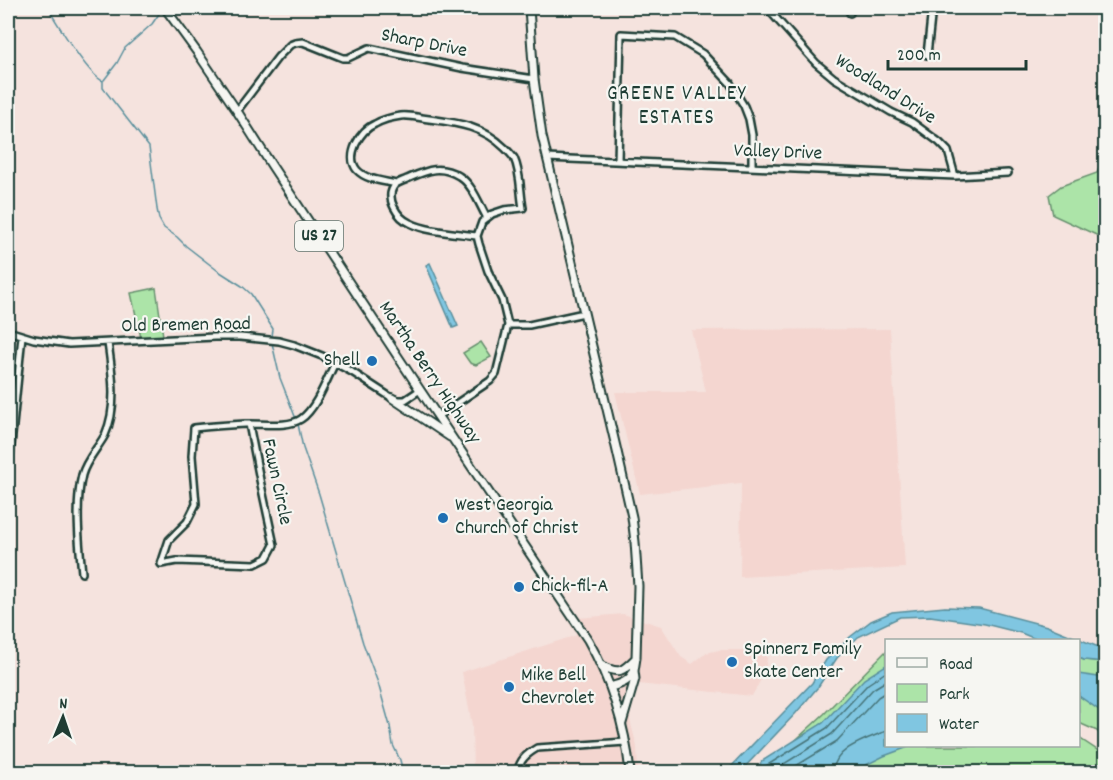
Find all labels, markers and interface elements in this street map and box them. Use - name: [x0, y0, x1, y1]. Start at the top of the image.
- street label: Sharp Drive: [379, 22, 470, 66]
- scale bar: [888, 33, 1026, 71]
- text: 200 m: [897, 44, 941, 69]
- street label: Woodland Drive: [829, 48, 941, 132]
- district label: GREENE VALLEY ESTATES: [607, 80, 747, 134]
- street label: Valley Drive: [733, 137, 823, 169]
- road number: US 27: [295, 221, 343, 251]
- street label: Martha Berry Highway: [371, 296, 488, 451]
- street label: Old Bremen Road: [121, 311, 251, 341]
- place label: Shell: [324, 347, 360, 375]
- marker: Shell: [365, 354, 379, 368]
- street label: Fawn Circle: [253, 436, 299, 528]
- place label: West Georgia Church of Christ: [455, 492, 578, 543]
- marker: West Georgia Church of Christ: [436, 511, 450, 525]
- place label: Chick-fil-A: [531, 573, 609, 601]
- marker: Chick-fil-A: [512, 580, 526, 594]
- place label: Spinnerz Family Skate Center: [744, 636, 862, 687]
- legend: [885, 639, 1080, 747]
- text: Road: [939, 653, 973, 678]
- marker: Spinnerz Family Skate Center: [725, 655, 739, 669]
- place label: Mike Bell Chevrolet: [521, 662, 594, 713]
- marker: Mike Bell Chevrolet: [502, 680, 516, 694]
- text: Park: [939, 683, 970, 708]
- north arrow: [33, 687, 93, 747]
- text: N: [59, 693, 68, 716]
- text: Water: [939, 713, 979, 738]

